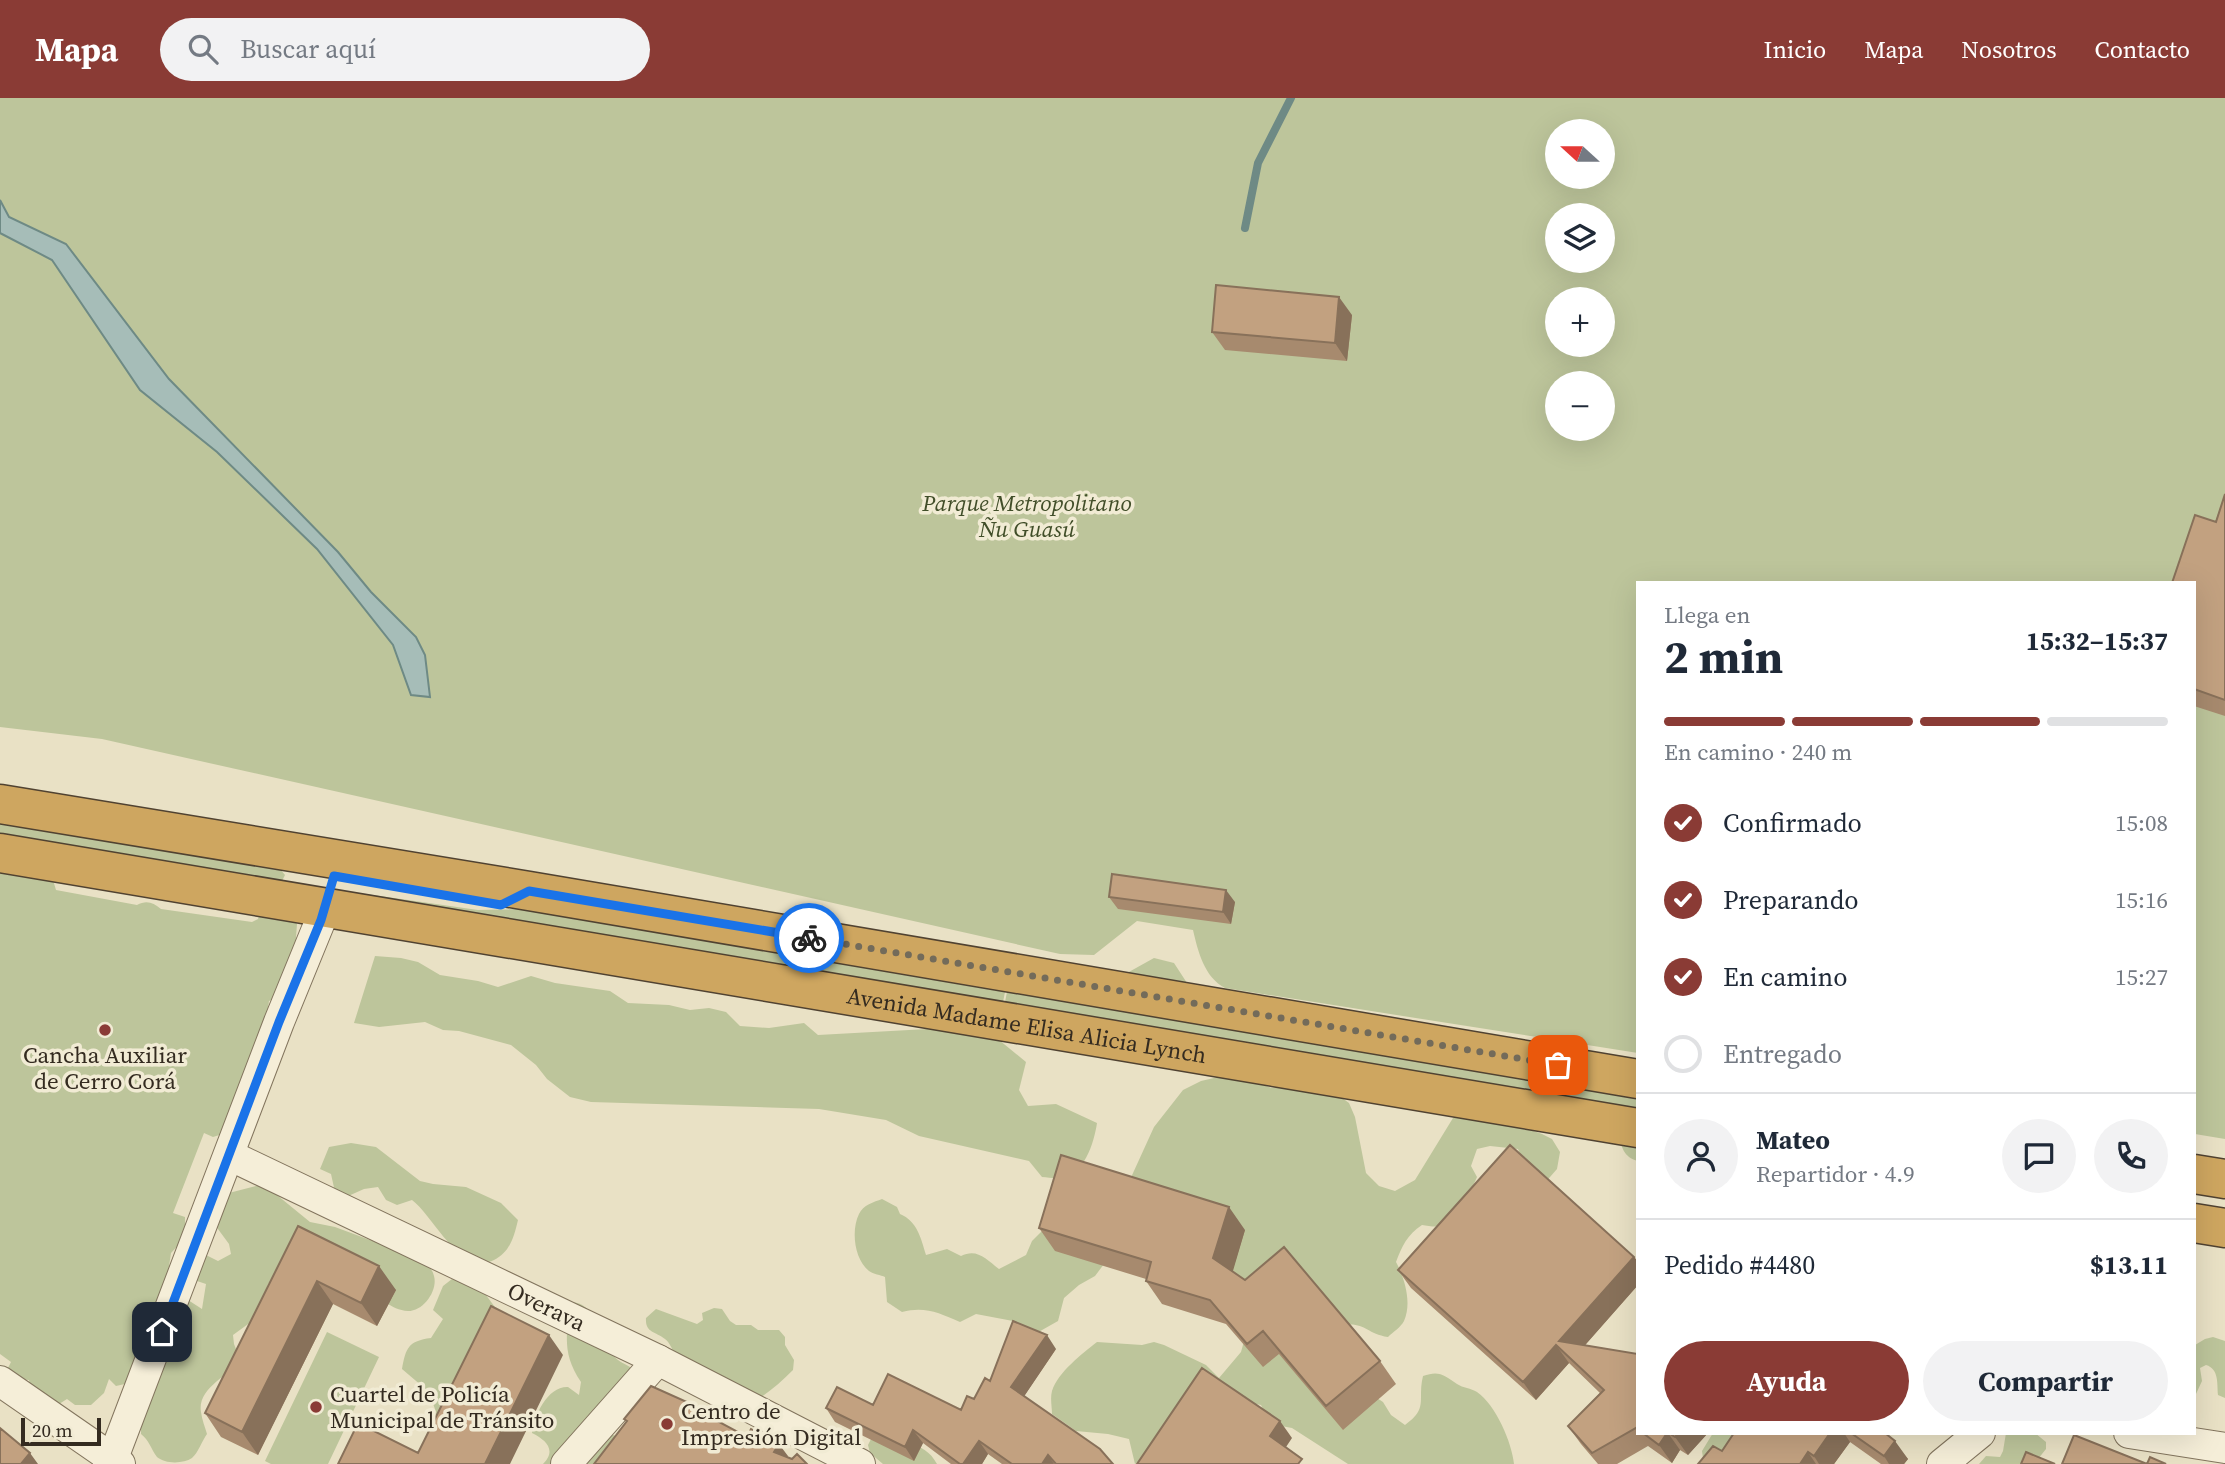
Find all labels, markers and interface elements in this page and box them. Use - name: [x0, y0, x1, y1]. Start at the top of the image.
- search box: [160, 18, 650, 81]
- text: Mapa: [35, 27, 118, 72]
- icon: search: [184, 30, 222, 68]
- text: Buscar aquí: [240, 31, 376, 67]
- text: Inicio: [1764, 33, 1826, 66]
- text: Mapa: [1864, 33, 1923, 66]
- text: Nosotros: [1961, 33, 2057, 66]
- text: Contacto: [2095, 33, 2190, 66]
- north arrow: [1545, 119, 1615, 189]
- map controls: [1545, 119, 1615, 441]
- button: layers: [1545, 203, 1615, 273]
- button: +: [1545, 287, 1615, 357]
- button: −: [1545, 371, 1615, 441]
- park label: Parque Metropolitano Ñu Guasú: [921, 487, 1132, 545]
- text: Llega en: [1664, 599, 1750, 631]
- text: 15:32–15:37: [2026, 623, 2168, 659]
- text: 2 min: [1664, 625, 1783, 688]
- text: En camino · 240 m: [1664, 736, 1852, 768]
- icon: check: [1664, 804, 1702, 842]
- text: Confirmado: [1723, 805, 1862, 841]
- text: 15:08: [2115, 807, 2168, 839]
- icon: check: [1664, 881, 1702, 919]
- text: Preparando: [1723, 882, 1859, 918]
- text: 15:16: [2115, 884, 2168, 916]
- courier: [774, 903, 844, 973]
- icon: bike: [790, 919, 828, 957]
- icon: check: [1664, 958, 1702, 996]
- text: En camino: [1723, 959, 1848, 995]
- text: 15:27: [2115, 961, 2168, 993]
- street label: Avenida Madame Elisa Alicia Lynch: [844, 979, 1209, 1071]
- marker: Cancha Auxiliar de Cerro Corá: [97, 1022, 113, 1038]
- pin: [1528, 1035, 1588, 1095]
- text: Entregado: [1723, 1036, 1842, 1072]
- place label: Cancha Auxiliar de Cerro Corá: [23, 1039, 187, 1097]
- icon: bag: [1539, 1046, 1577, 1084]
- button: person: [1664, 1119, 1738, 1193]
- button: chat: [2002, 1119, 2076, 1193]
- button: phone: [2094, 1119, 2168, 1193]
- text: Mateo: [1756, 1122, 1830, 1158]
- text: Repartidor · 4.9: [1756, 1158, 1915, 1190]
- text: Pedido #4480: [1664, 1247, 1815, 1283]
- text: $13.11: [2090, 1247, 2168, 1283]
- street label: Overava: [502, 1274, 591, 1339]
- pin: [132, 1302, 192, 1362]
- icon: home: [143, 1313, 181, 1351]
- button: Ayuda: [1664, 1341, 1909, 1421]
- button: Compartir: [1923, 1341, 2168, 1421]
- place label: Cuartel de Policía Municipal de Tránsito: [330, 1378, 554, 1436]
- place label: Centro de Impresión Digital: [681, 1395, 861, 1453]
- marker: Cuartel de Policía Municipal de Tránsito: [308, 1399, 324, 1415]
- scale bar: [21, 1415, 102, 1447]
- marker: Centro de Impresión Digital: [659, 1416, 675, 1432]
- text: 20 m: [32, 1417, 73, 1443]

